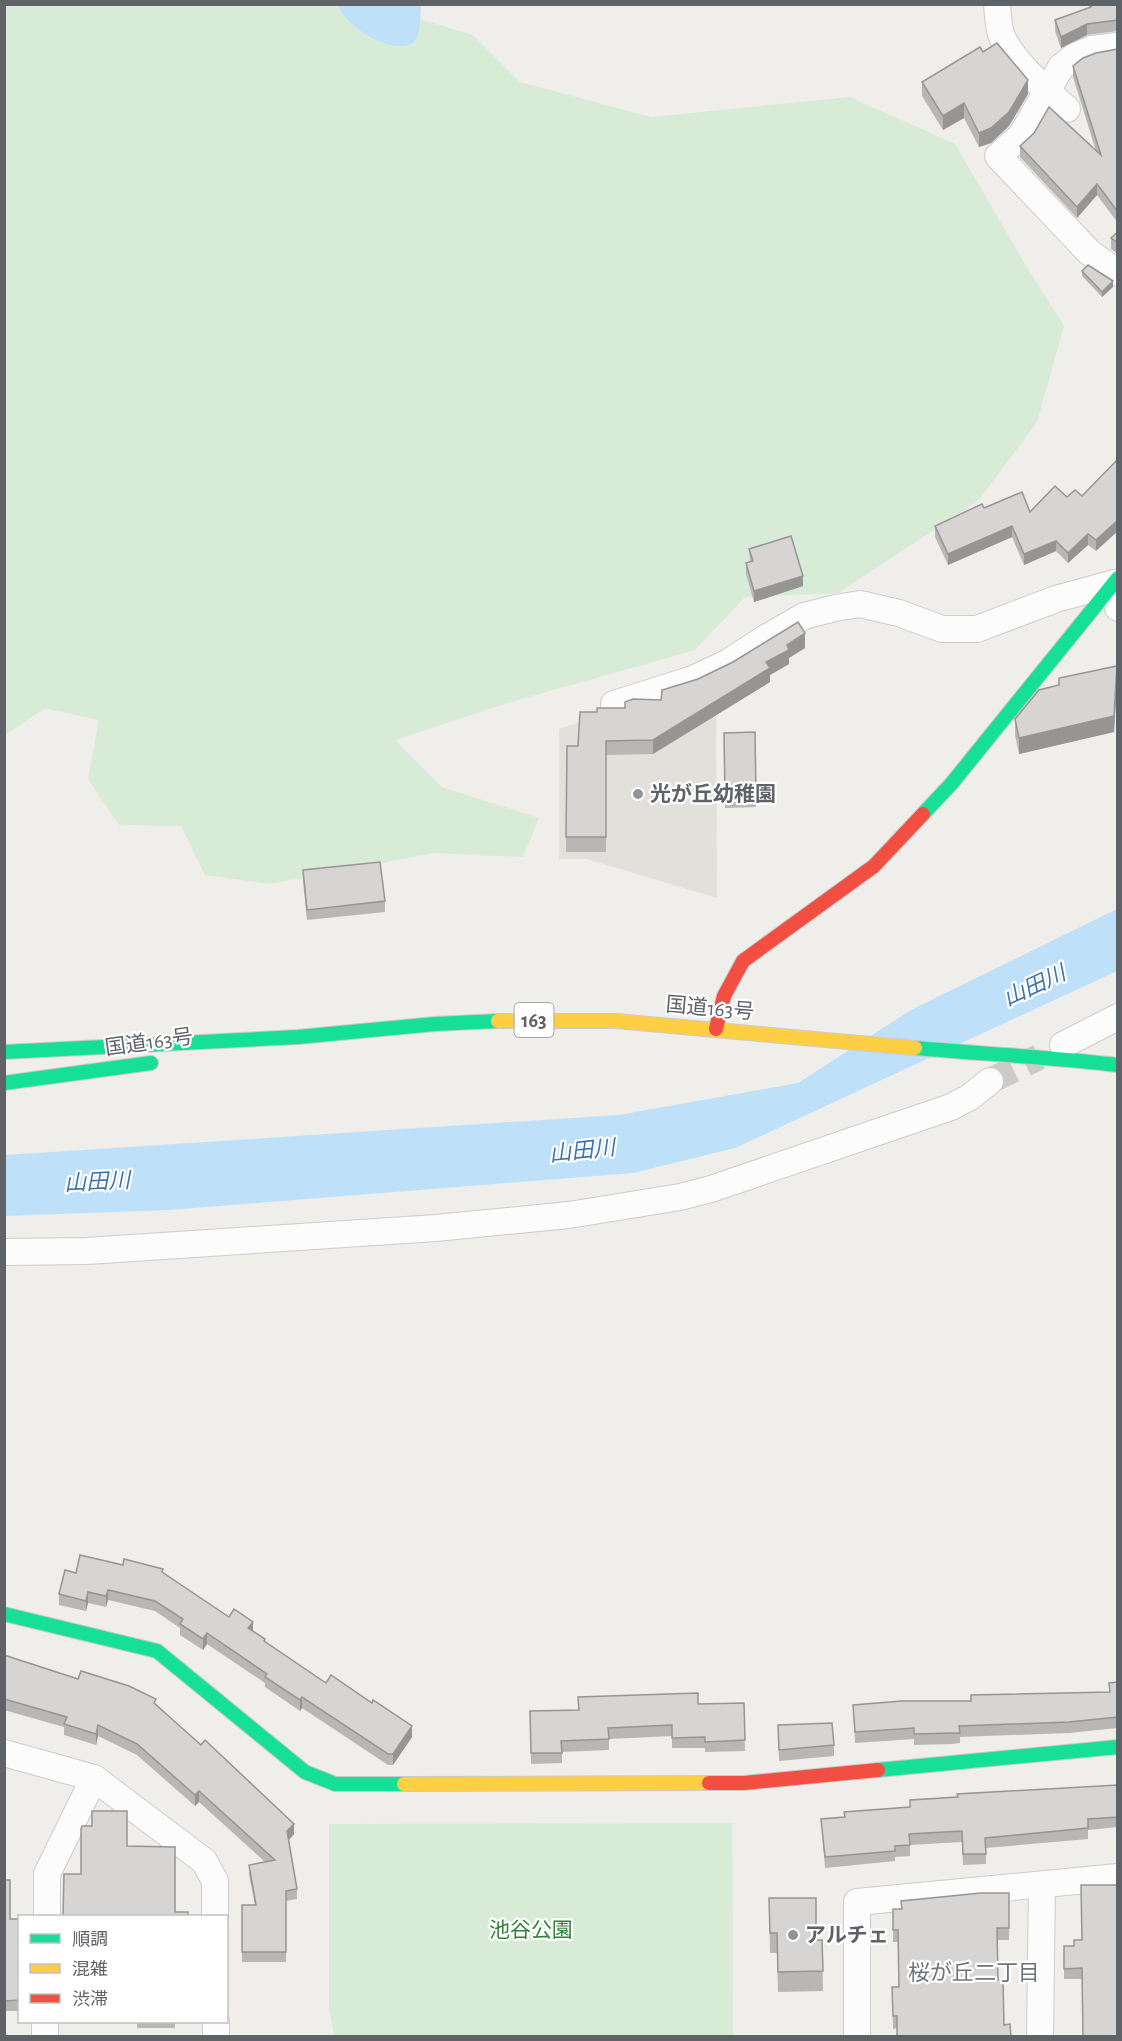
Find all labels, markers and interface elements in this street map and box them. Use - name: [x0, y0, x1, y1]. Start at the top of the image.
- place label: 光が丘幼稚園: [650, 782, 776, 805]
- marker: 光が丘幼稚園: [631, 787, 645, 801]
- water label: 山田川: [999, 960, 1071, 1010]
- street label: 国道163号: [665, 993, 755, 1023]
- road number: 163: [514, 1003, 554, 1037]
- street label: 国道163号: [104, 1025, 194, 1059]
- water label: 山田川: [548, 1135, 618, 1165]
- water label: 山田川: [63, 1168, 133, 1195]
- legend: [18, 1915, 228, 2023]
- park label: 池谷公園: [489, 1919, 573, 1941]
- place label: アルチェ: [805, 1925, 889, 1946]
- marker: アルチェ: [786, 1928, 800, 1942]
- text: 順調: [72, 1931, 108, 1949]
- text: 混雑: [72, 1959, 108, 1979]
- district label: 桜が丘二丁目: [908, 1961, 1040, 1984]
- text: 渋滞: [72, 1990, 108, 2009]

